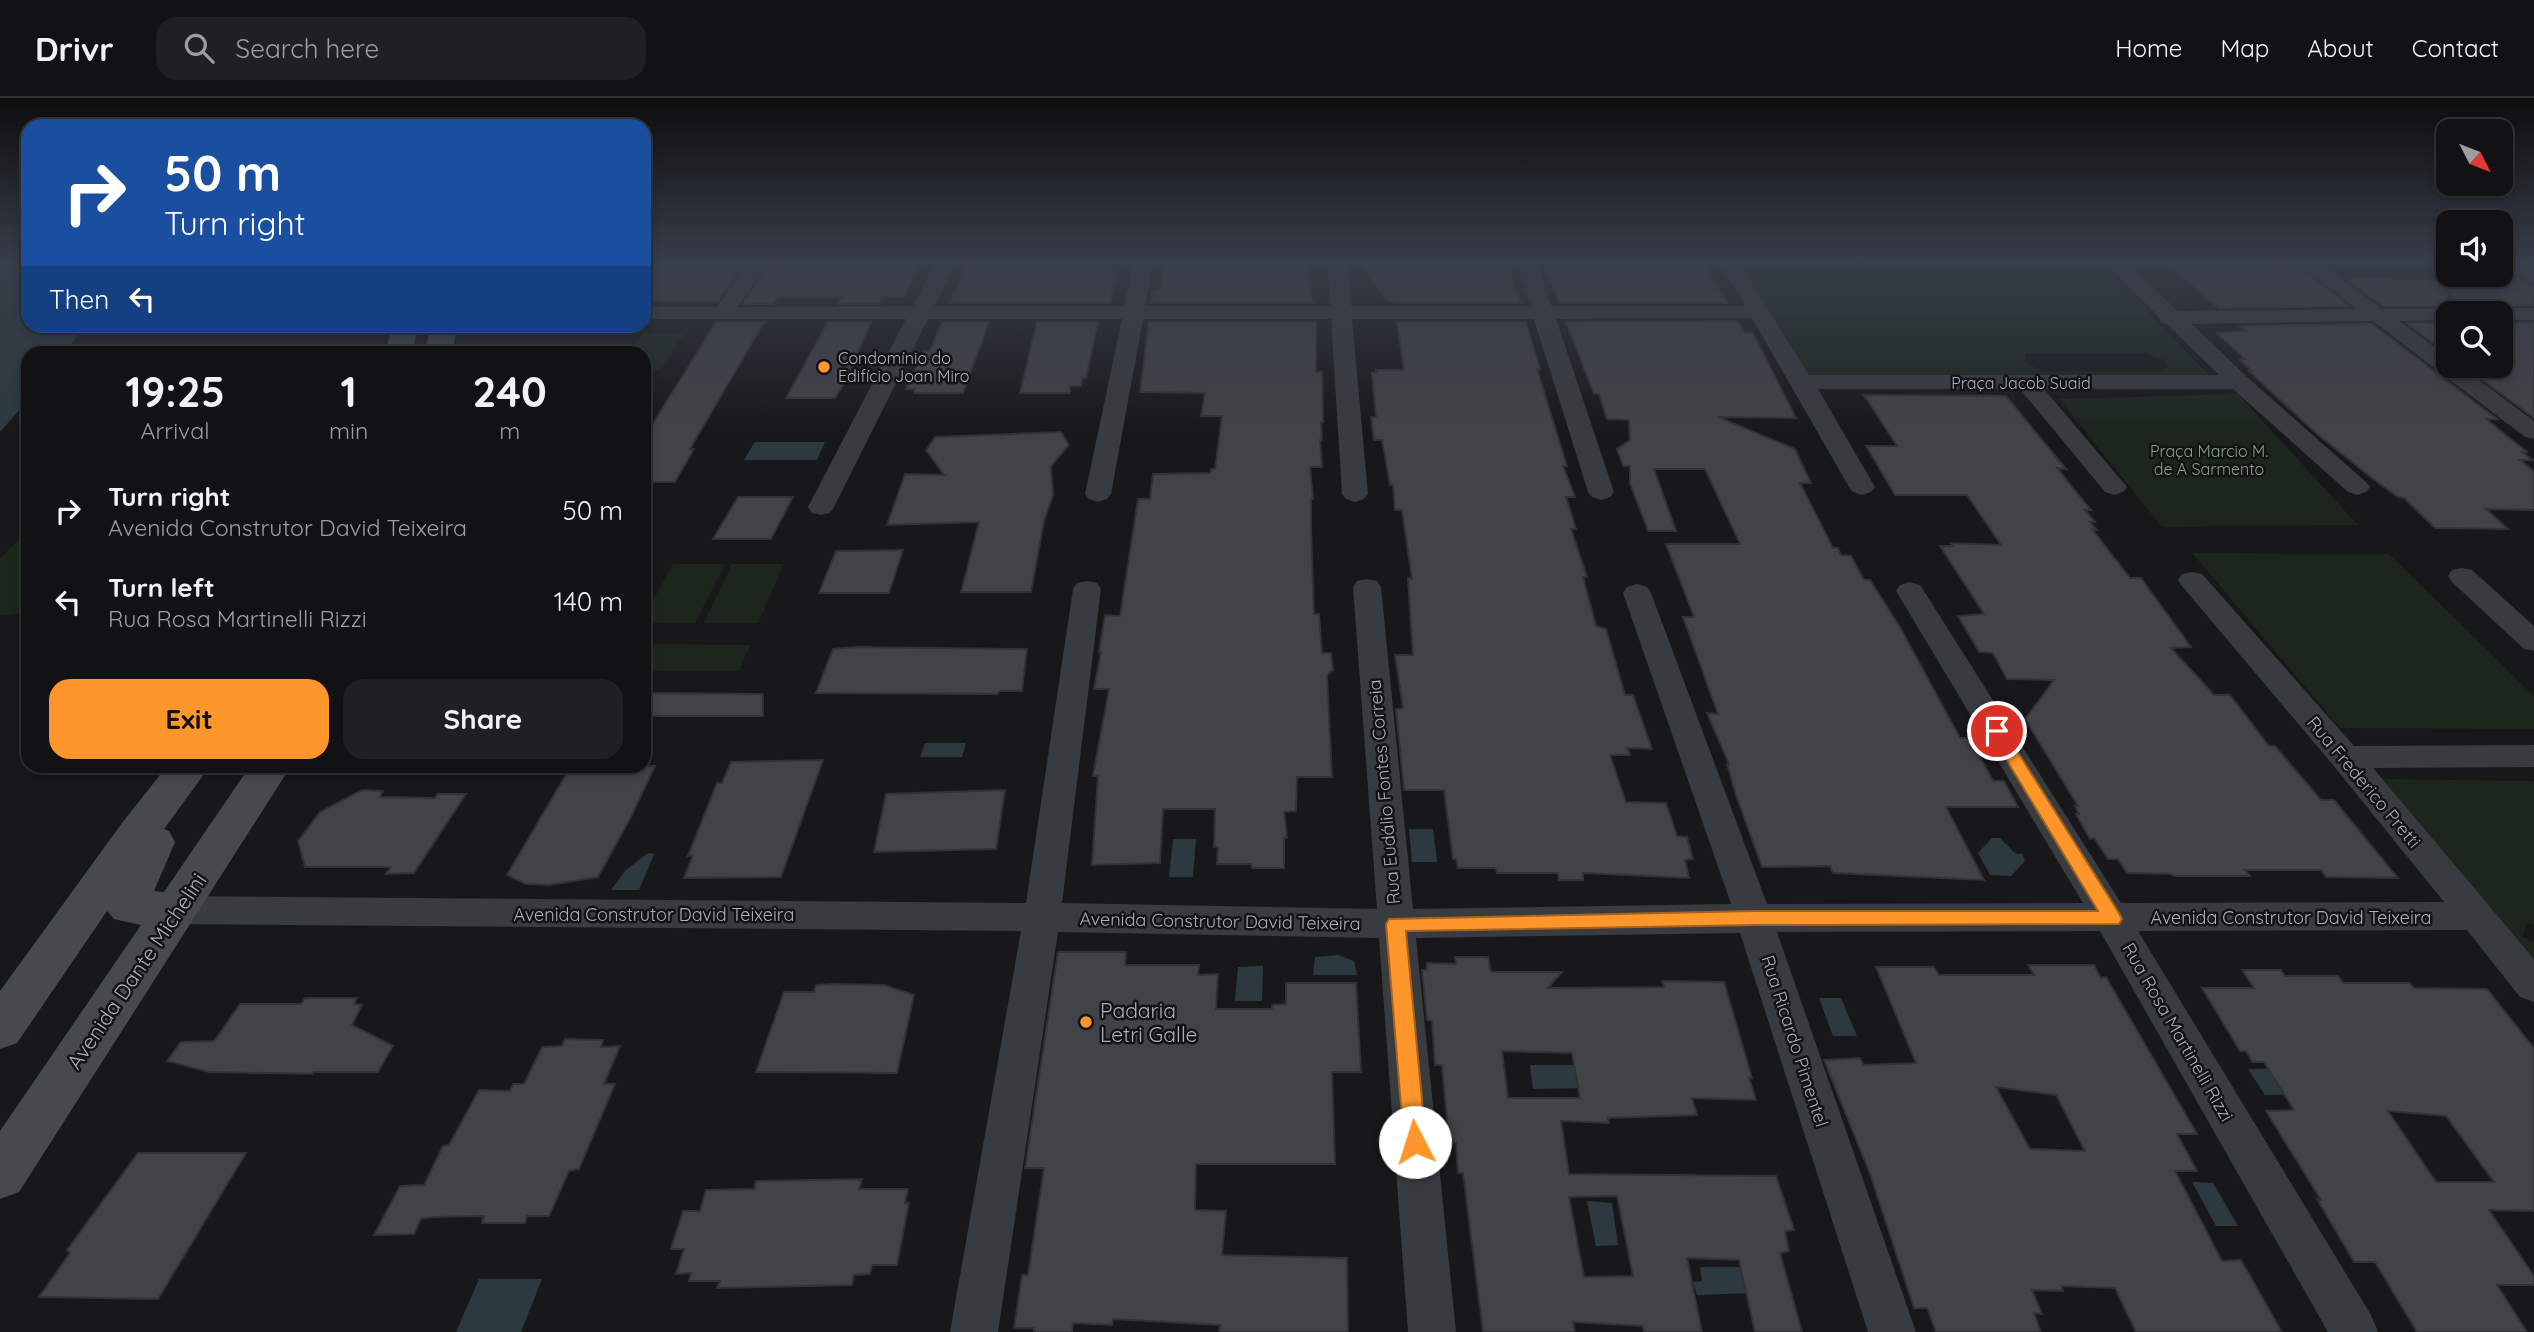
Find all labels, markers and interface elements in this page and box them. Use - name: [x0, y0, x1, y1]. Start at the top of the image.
- search box: [156, 17, 646, 80]
- text: Drivr: [35, 28, 114, 69]
- icon: search: [180, 29, 218, 67]
- text: Search here: [236, 32, 379, 65]
- text: Home: [2115, 33, 2182, 63]
- text: Map: [2220, 33, 2269, 63]
- text: About: [2307, 33, 2374, 63]
- text: Contact: [2412, 33, 2499, 63]
- north arrow: [2436, 119, 2513, 196]
- map controls: [2436, 119, 2513, 378]
- text: 50 m: [164, 142, 281, 203]
- icon: right: [49, 147, 140, 238]
- text: Turn right: [164, 203, 305, 243]
- button: sound: [2436, 210, 2513, 287]
- icon: left: [123, 280, 161, 318]
- text: Then: [49, 283, 109, 316]
- button: search: [2436, 301, 2513, 378]
- place label: Condomínio do Edifício Joan Miro: [838, 348, 969, 386]
- marker: Condomínio do Edifício Joan Miro: [816, 359, 832, 375]
- text: 19:25: [125, 365, 225, 418]
- text: 1: [341, 365, 357, 418]
- text: 240: [472, 365, 547, 418]
- street label: Praça Jacob Suaid: [1951, 373, 2091, 393]
- text: Arrival: [141, 416, 209, 445]
- text: min: [329, 416, 368, 445]
- text: m: [499, 416, 520, 445]
- park label: Praça Marcio M. de A Sarmento: [2150, 441, 2268, 479]
- text: Turn right: [108, 480, 230, 513]
- icon: right: [49, 492, 87, 530]
- text: 50 m: [563, 494, 623, 527]
- text: Avenida Construtor David Teixeira: [108, 513, 467, 542]
- text: Turn left: [108, 571, 215, 604]
- icon: left: [49, 583, 87, 621]
- text: 140 m: [554, 585, 623, 618]
- text: Rua Rosa Martinelli Rizzi: [108, 604, 367, 633]
- button: Exit: [49, 679, 329, 759]
- button: Share: [343, 679, 623, 759]
- street label: Rua Eudálio Fontes Correia: [1363, 679, 1405, 905]
- pin: [1967, 701, 2027, 761]
- street label: Rua Frederico Pretti: [2302, 711, 2426, 853]
- icon: arrive: [1978, 712, 2016, 750]
- street label: Avenida Dante Michelini: [61, 868, 211, 1074]
- street label: Avenida Construtor David Teixeira: [514, 903, 794, 926]
- street label: Avenida Construtor David Teixeira: [2151, 906, 2431, 929]
- street label: Avenida Construtor David Teixeira: [1079, 907, 1361, 935]
- street label: Rua Rosa Martinelli Rizzi: [2117, 939, 2239, 1125]
- street label: Rua Ricardo Pimentel: [1756, 952, 1834, 1130]
- place label: Padaria Letri Galle: [1100, 997, 1197, 1047]
- marker: Padaria Letri Galle: [1078, 1014, 1094, 1030]
- position arrow: [1378, 1105, 1452, 1179]

